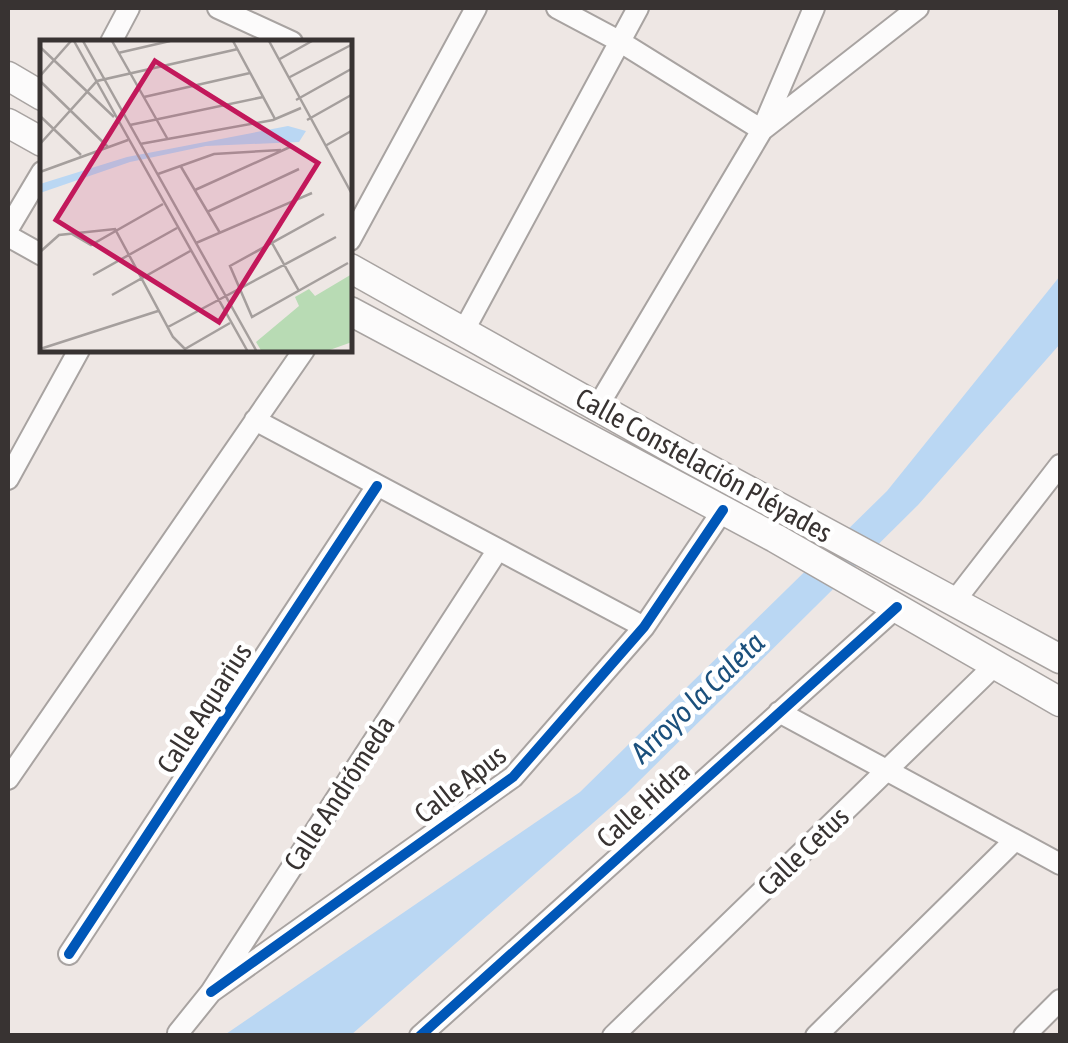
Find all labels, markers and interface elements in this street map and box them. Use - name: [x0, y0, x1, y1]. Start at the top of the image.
- inset map: [40, 40, 352, 352]
- street label: Calle Constelación Pléyades: [570, 381, 838, 549]
- water label: Arroyo la Caleta: [623, 625, 771, 770]
- street label: Calle Aquarius: [150, 637, 258, 779]
- street label: Calle Andrómeda: [277, 710, 401, 876]
- street label: Calle Apus: [408, 738, 512, 830]
- street label: Calle Hidra: [590, 754, 696, 854]
- street label: Calle Cetus: [751, 800, 855, 902]

